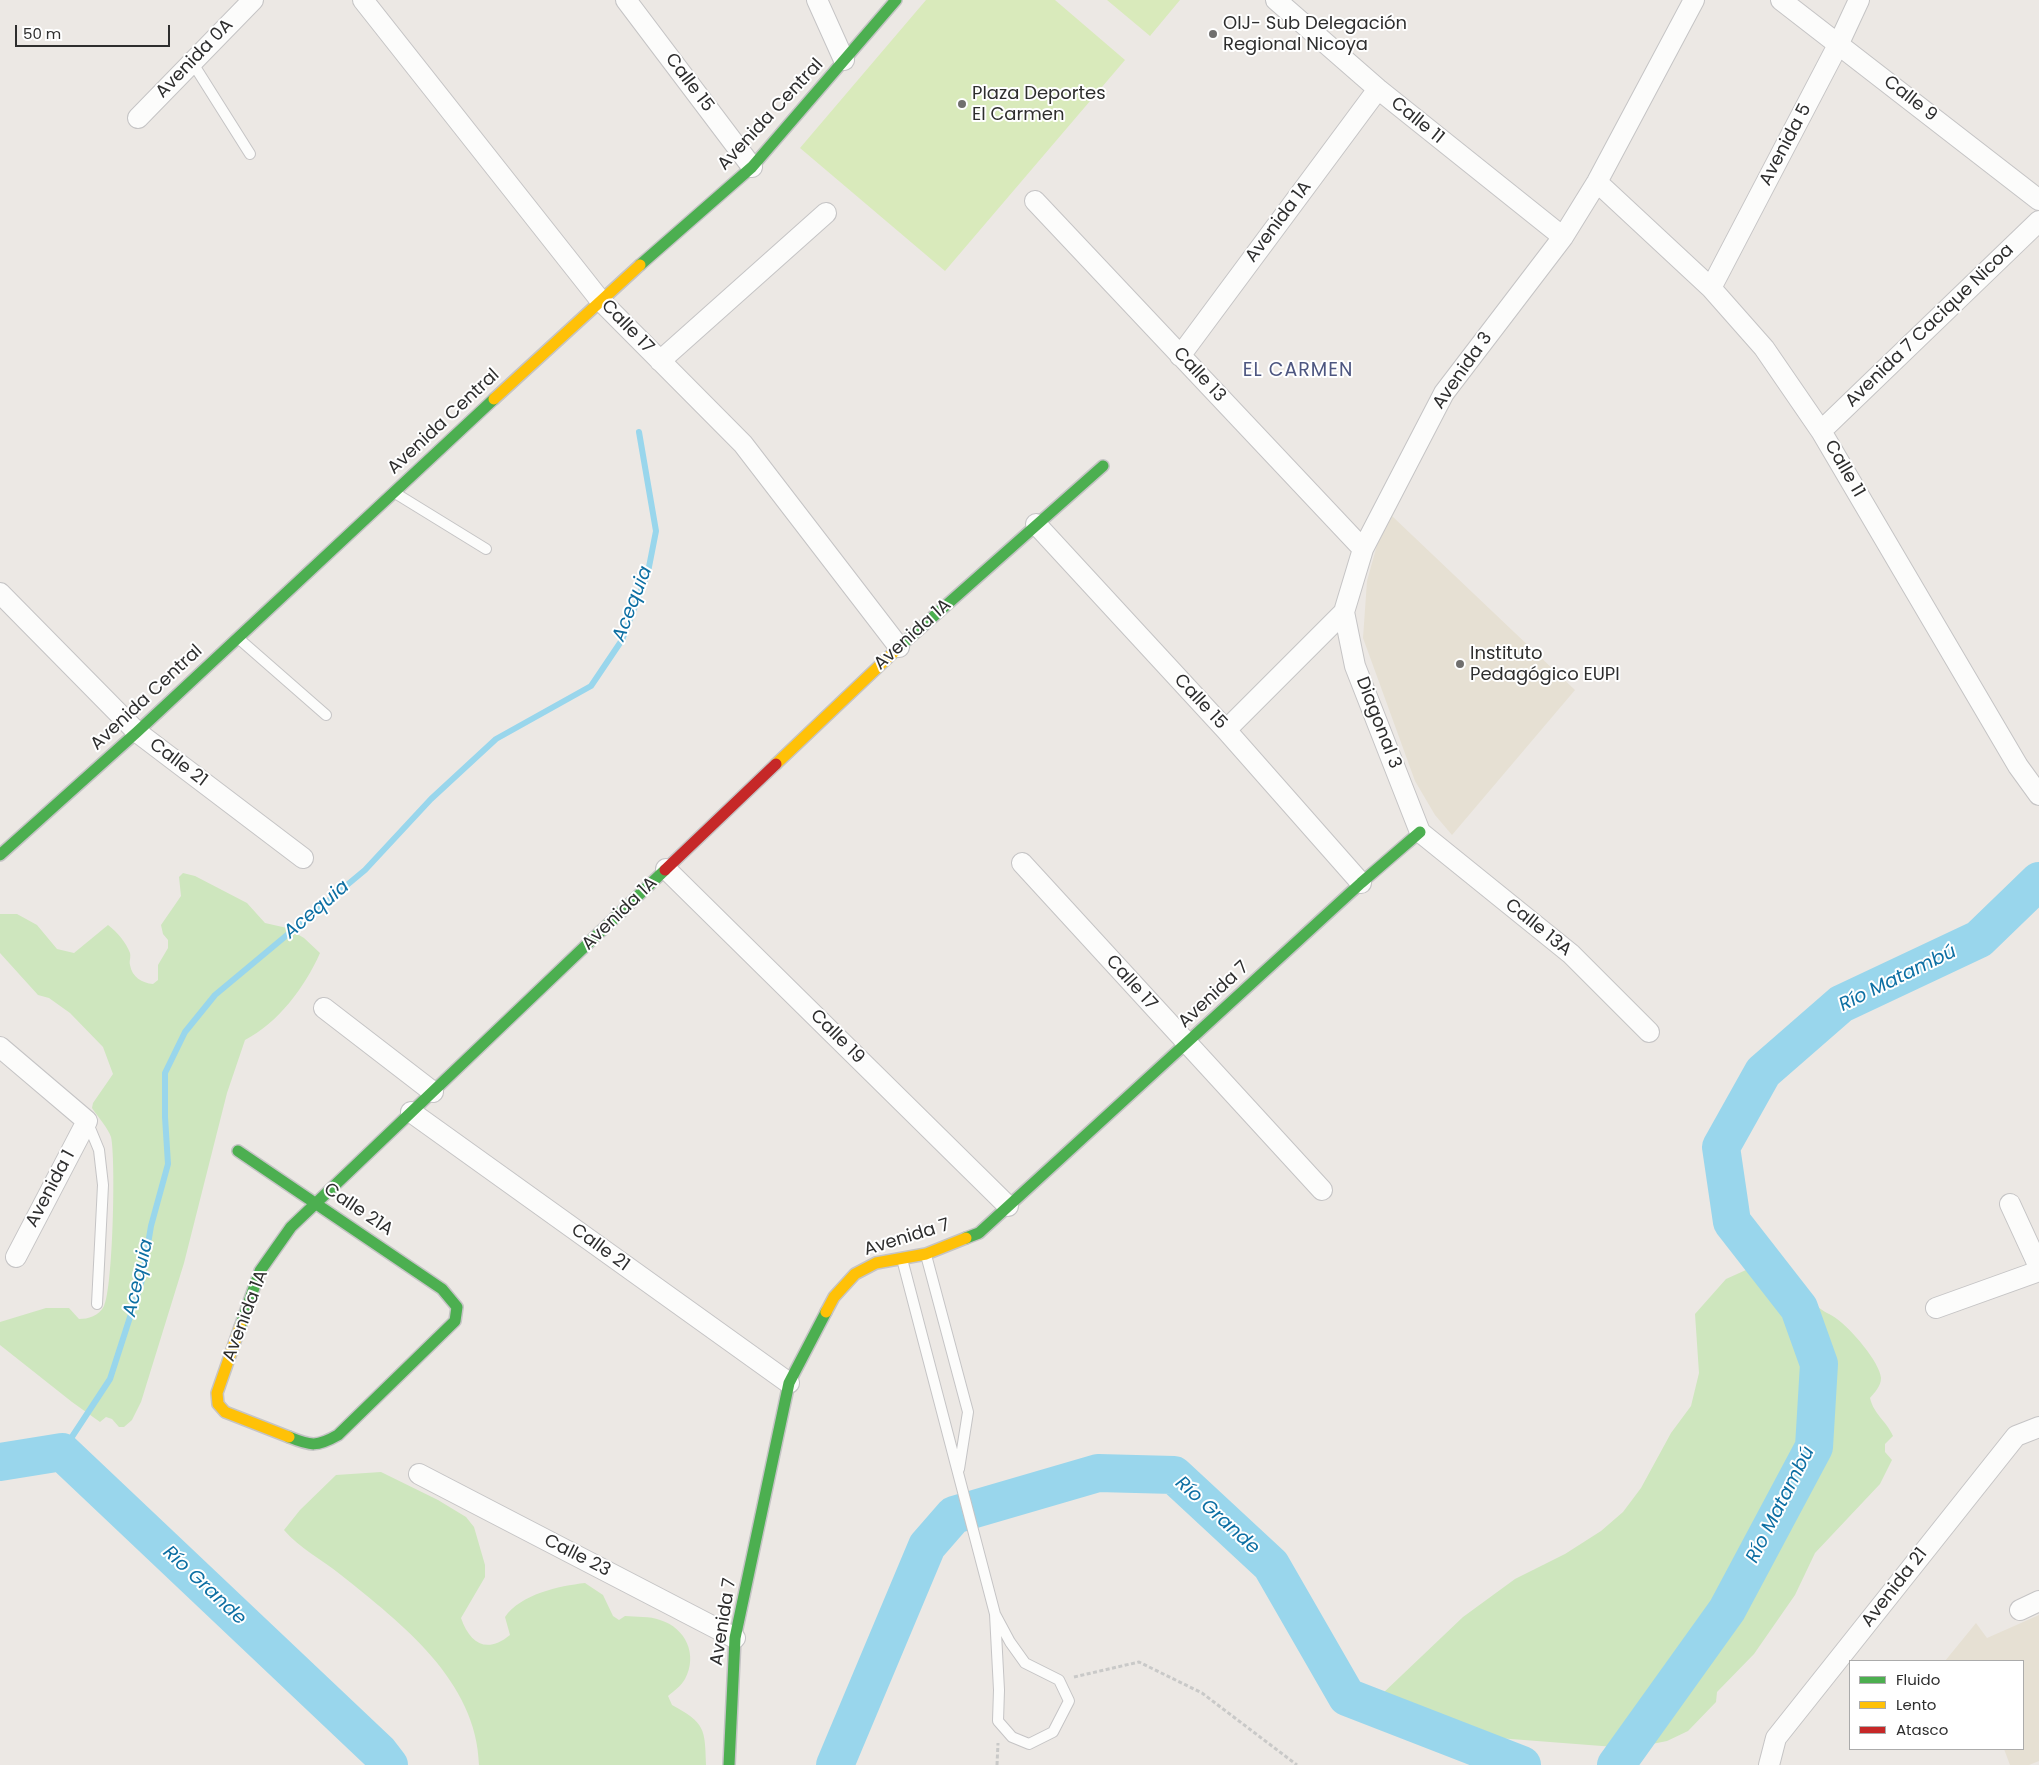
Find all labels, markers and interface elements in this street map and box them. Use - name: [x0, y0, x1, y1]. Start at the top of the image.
- place label: OIJ- Sub Delegación Regional Nicoya: [1223, 13, 1407, 56]
- scale bar: [18, 15, 172, 47]
- street label: Avenida 0A: [152, 15, 238, 103]
- text: 50 m: [23, 23, 61, 44]
- marker: OIJ- Sub Delegación Regional Nicoya: [1207, 28, 1219, 40]
- street label: Calle 15: [660, 49, 718, 117]
- street label: Avenida Central: [714, 55, 828, 175]
- street label: Calle 9: [1879, 71, 1941, 127]
- place label: Plaza Deportes El Carmen: [972, 83, 1106, 126]
- street label: Calle 11: [1386, 93, 1448, 149]
- marker: Plaza Deportes El Carmen: [956, 98, 968, 110]
- street label: Avenida 5: [1755, 100, 1817, 190]
- street label: Avenida 1A: [1241, 177, 1317, 267]
- street label: Avenida 7 Cacique Nicoa: [1841, 240, 2019, 412]
- street label: Calle 17: [596, 296, 658, 358]
- street label: Avenida 3: [1429, 328, 1497, 414]
- street label: Calle 13: [1168, 343, 1230, 407]
- district label: EL CARMEN: [1242, 360, 1354, 382]
- street label: Avenida Central: [384, 365, 504, 479]
- street label: Calle 11: [1819, 437, 1869, 501]
- water label: Acequia: [608, 563, 658, 645]
- street label: Avenida 1A: [870, 595, 956, 675]
- street label: Avenida Central: [87, 641, 207, 755]
- place label: Instituto Pedagógico EUPI: [1470, 643, 1620, 686]
- marker: Instituto Pedagógico EUPI: [1454, 658, 1466, 670]
- street label: Calle 15: [1169, 670, 1231, 734]
- street label: Diagonal 3: [1351, 674, 1405, 772]
- street label: Calle 21: [145, 734, 211, 792]
- street label: Avenida 1A: [578, 873, 662, 955]
- water label: Acequia: [280, 876, 354, 944]
- street label: Calle 13A: [1500, 895, 1576, 961]
- water label: Río Matambú: [1836, 941, 1960, 1017]
- street label: Calle 17: [1101, 951, 1161, 1015]
- street label: Avenida 7: [1174, 957, 1254, 1033]
- street label: Calle 19: [805, 1005, 869, 1069]
- street label: Avenida 1: [22, 1147, 80, 1231]
- street label: Calle 21A: [319, 1179, 397, 1241]
- street label: Avenida 7: [862, 1215, 952, 1261]
- street label: Calle 21: [567, 1220, 633, 1276]
- water label: Acequia: [119, 1237, 159, 1319]
- street label: Avenida 1A: [219, 1267, 273, 1365]
- water label: Río Matambú: [1742, 1443, 1820, 1567]
- water label: Río Grande: [1170, 1472, 1264, 1560]
- street label: Calle 23: [540, 1530, 614, 1582]
- water label: Río Grande: [158, 1542, 250, 1630]
- street label: Avenida 21: [1857, 1544, 1933, 1632]
- street label: Avenida 7: [706, 1577, 742, 1667]
- legend: [1849, 1660, 2024, 1750]
- text: Fluido: [1896, 1669, 1940, 1690]
- text: Lento: [1896, 1694, 1936, 1715]
- text: Atasco: [1896, 1719, 1948, 1740]

